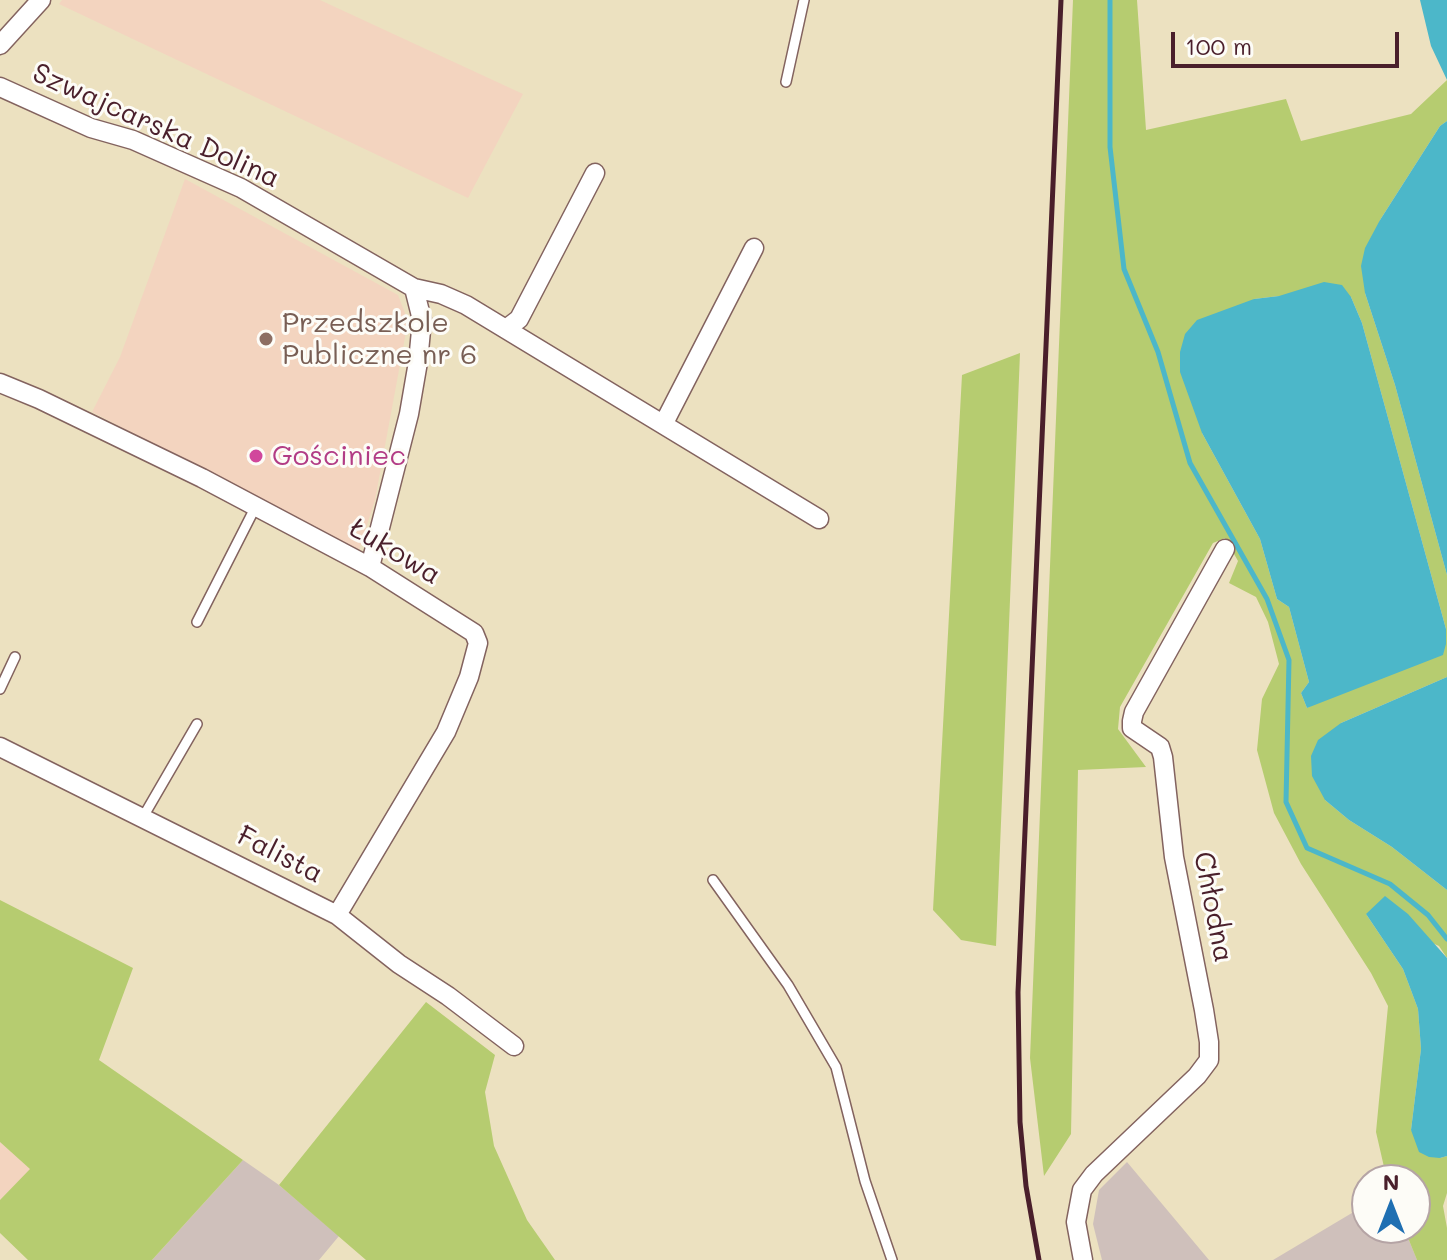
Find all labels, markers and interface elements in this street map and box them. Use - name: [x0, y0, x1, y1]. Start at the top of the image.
- scale bar: [1175, 16, 1403, 66]
- text: 100 m: [1185, 30, 1252, 61]
- street label: Szwajcarska Dolina: [27, 56, 285, 196]
- place label: Przedszkole Publiczne nr 6: [282, 306, 477, 372]
- marker: Przedszkole Publiczne nr 6: [257, 330, 275, 348]
- place label: Gościniec: [272, 439, 406, 473]
- marker: Gościniec: [247, 447, 265, 465]
- street label: Łukowa: [343, 512, 447, 592]
- street label: Falista: [231, 819, 329, 891]
- street label: Chłodna: [1186, 849, 1240, 965]
- north arrow: [1351, 1164, 1431, 1244]
- text: N: [1383, 1167, 1399, 1196]

